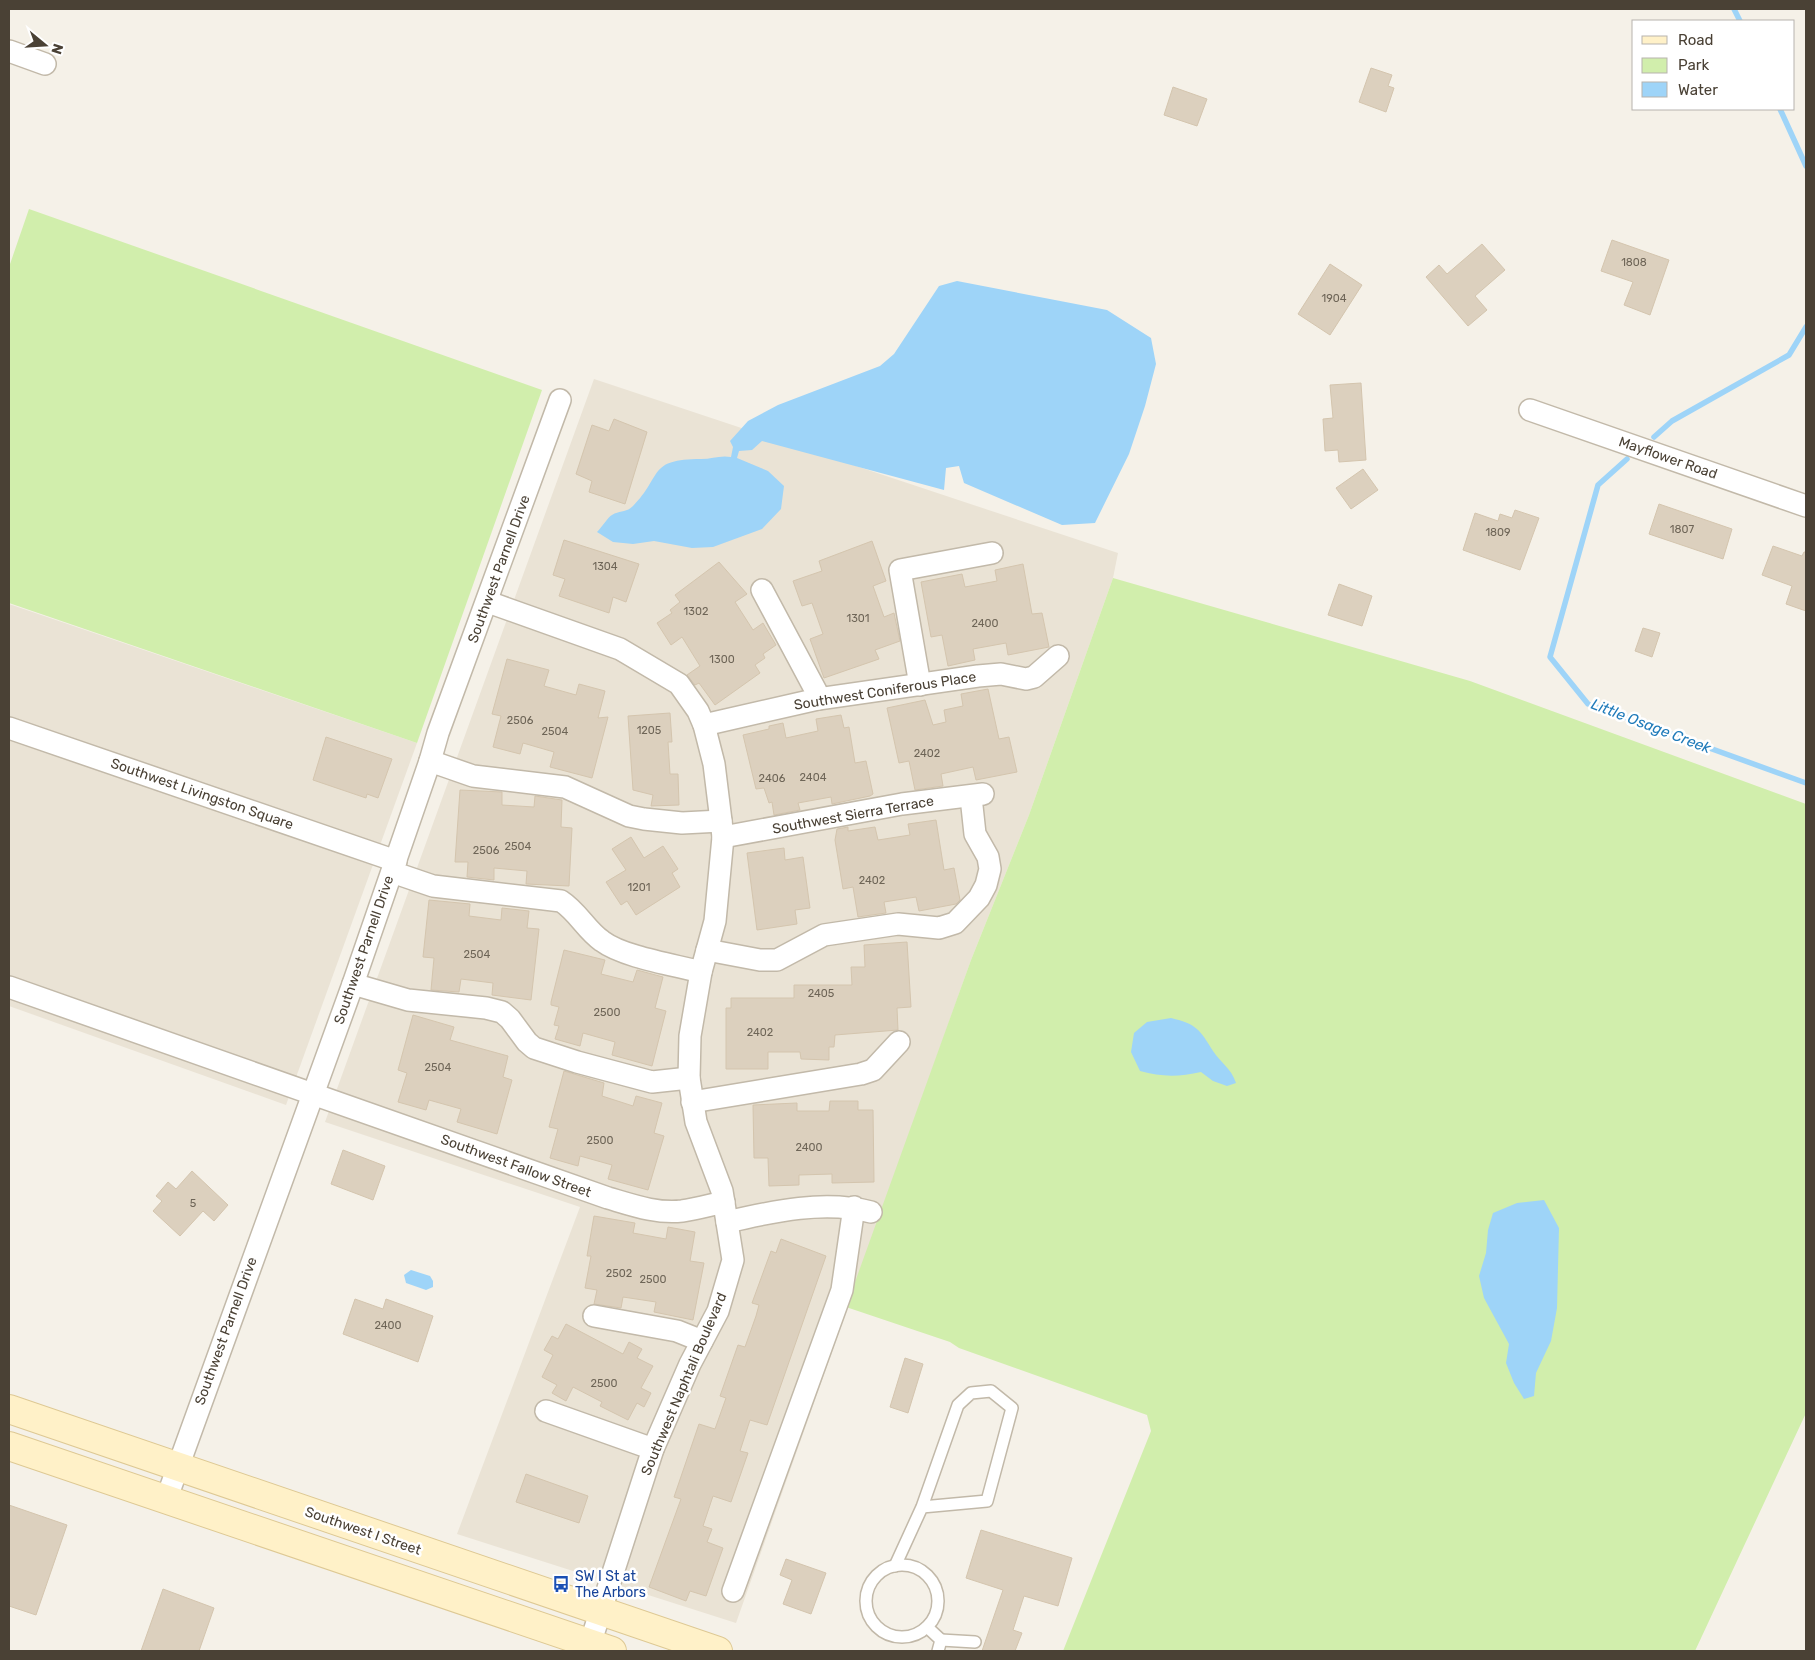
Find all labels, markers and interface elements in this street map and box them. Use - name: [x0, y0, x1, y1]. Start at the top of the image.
- north arrow: [20, 20, 70, 70]
- legend: [1632, 20, 1795, 110]
- text: Road: [1678, 31, 1714, 49]
- text: N: [47, 41, 67, 56]
- text: Park: [1678, 56, 1709, 74]
- text: Water: [1678, 81, 1718, 99]
- house number: 1808: [1621, 256, 1647, 269]
- house number: 1904: [1321, 292, 1347, 305]
- street label: Mayflower Road: [1616, 433, 1720, 483]
- street label: Southwest Parnell Drive: [464, 493, 534, 645]
- house number: 1807: [1670, 523, 1695, 536]
- house number: 1809: [1485, 526, 1511, 539]
- house number: 1304: [592, 560, 618, 573]
- house number: 1302: [684, 605, 708, 618]
- house number: 1301: [846, 612, 870, 625]
- house number: 2400: [971, 617, 999, 630]
- house number: 1300: [709, 653, 735, 666]
- street label: Southwest Coniferous Place: [793, 668, 977, 714]
- water label: Little Osage Creek: [1588, 695, 1714, 757]
- house number: 2506: [507, 714, 534, 727]
- house number: 1205: [637, 724, 662, 737]
- house number: 2504: [542, 725, 569, 738]
- house number: 2402: [914, 747, 940, 760]
- street label: Southwest Livingston Square: [108, 755, 296, 833]
- house number: 2404: [800, 771, 827, 784]
- house number: 2406: [759, 772, 786, 785]
- street label: Southwest Sierra Terrace: [771, 792, 935, 838]
- house number: 2504: [505, 840, 532, 853]
- house number: 2506: [473, 844, 500, 857]
- street label: Southwest Parnell Drive: [331, 873, 398, 1027]
- house number: 2402: [859, 874, 885, 887]
- house number: 1201: [628, 881, 650, 894]
- house number: 2504: [464, 948, 491, 961]
- house number: 2405: [808, 987, 835, 1000]
- house number: 2500: [594, 1006, 620, 1019]
- house number: 2402: [747, 1026, 773, 1039]
- house number: 2504: [425, 1061, 452, 1074]
- street label: Southwest Fallow Street: [438, 1131, 594, 1201]
- house number: 2500: [587, 1134, 613, 1147]
- house number: 2400: [795, 1141, 823, 1154]
- house number: 5: [190, 1197, 197, 1210]
- street label: Southwest Parnell Drive: [191, 1255, 261, 1407]
- house number: 2502: [606, 1267, 632, 1280]
- house number: 2500: [640, 1273, 666, 1286]
- street label: Southwest Naphtali Boulevard: [638, 1290, 730, 1478]
- house number: 2400: [374, 1319, 402, 1332]
- house number: 2500: [591, 1377, 617, 1390]
- street label: Southwest I Street: [303, 1503, 424, 1559]
- place label: SW I St at The Arbors: [575, 1568, 646, 1601]
- bus stop icon: SW I St at The Arbors: [551, 1574, 571, 1594]

